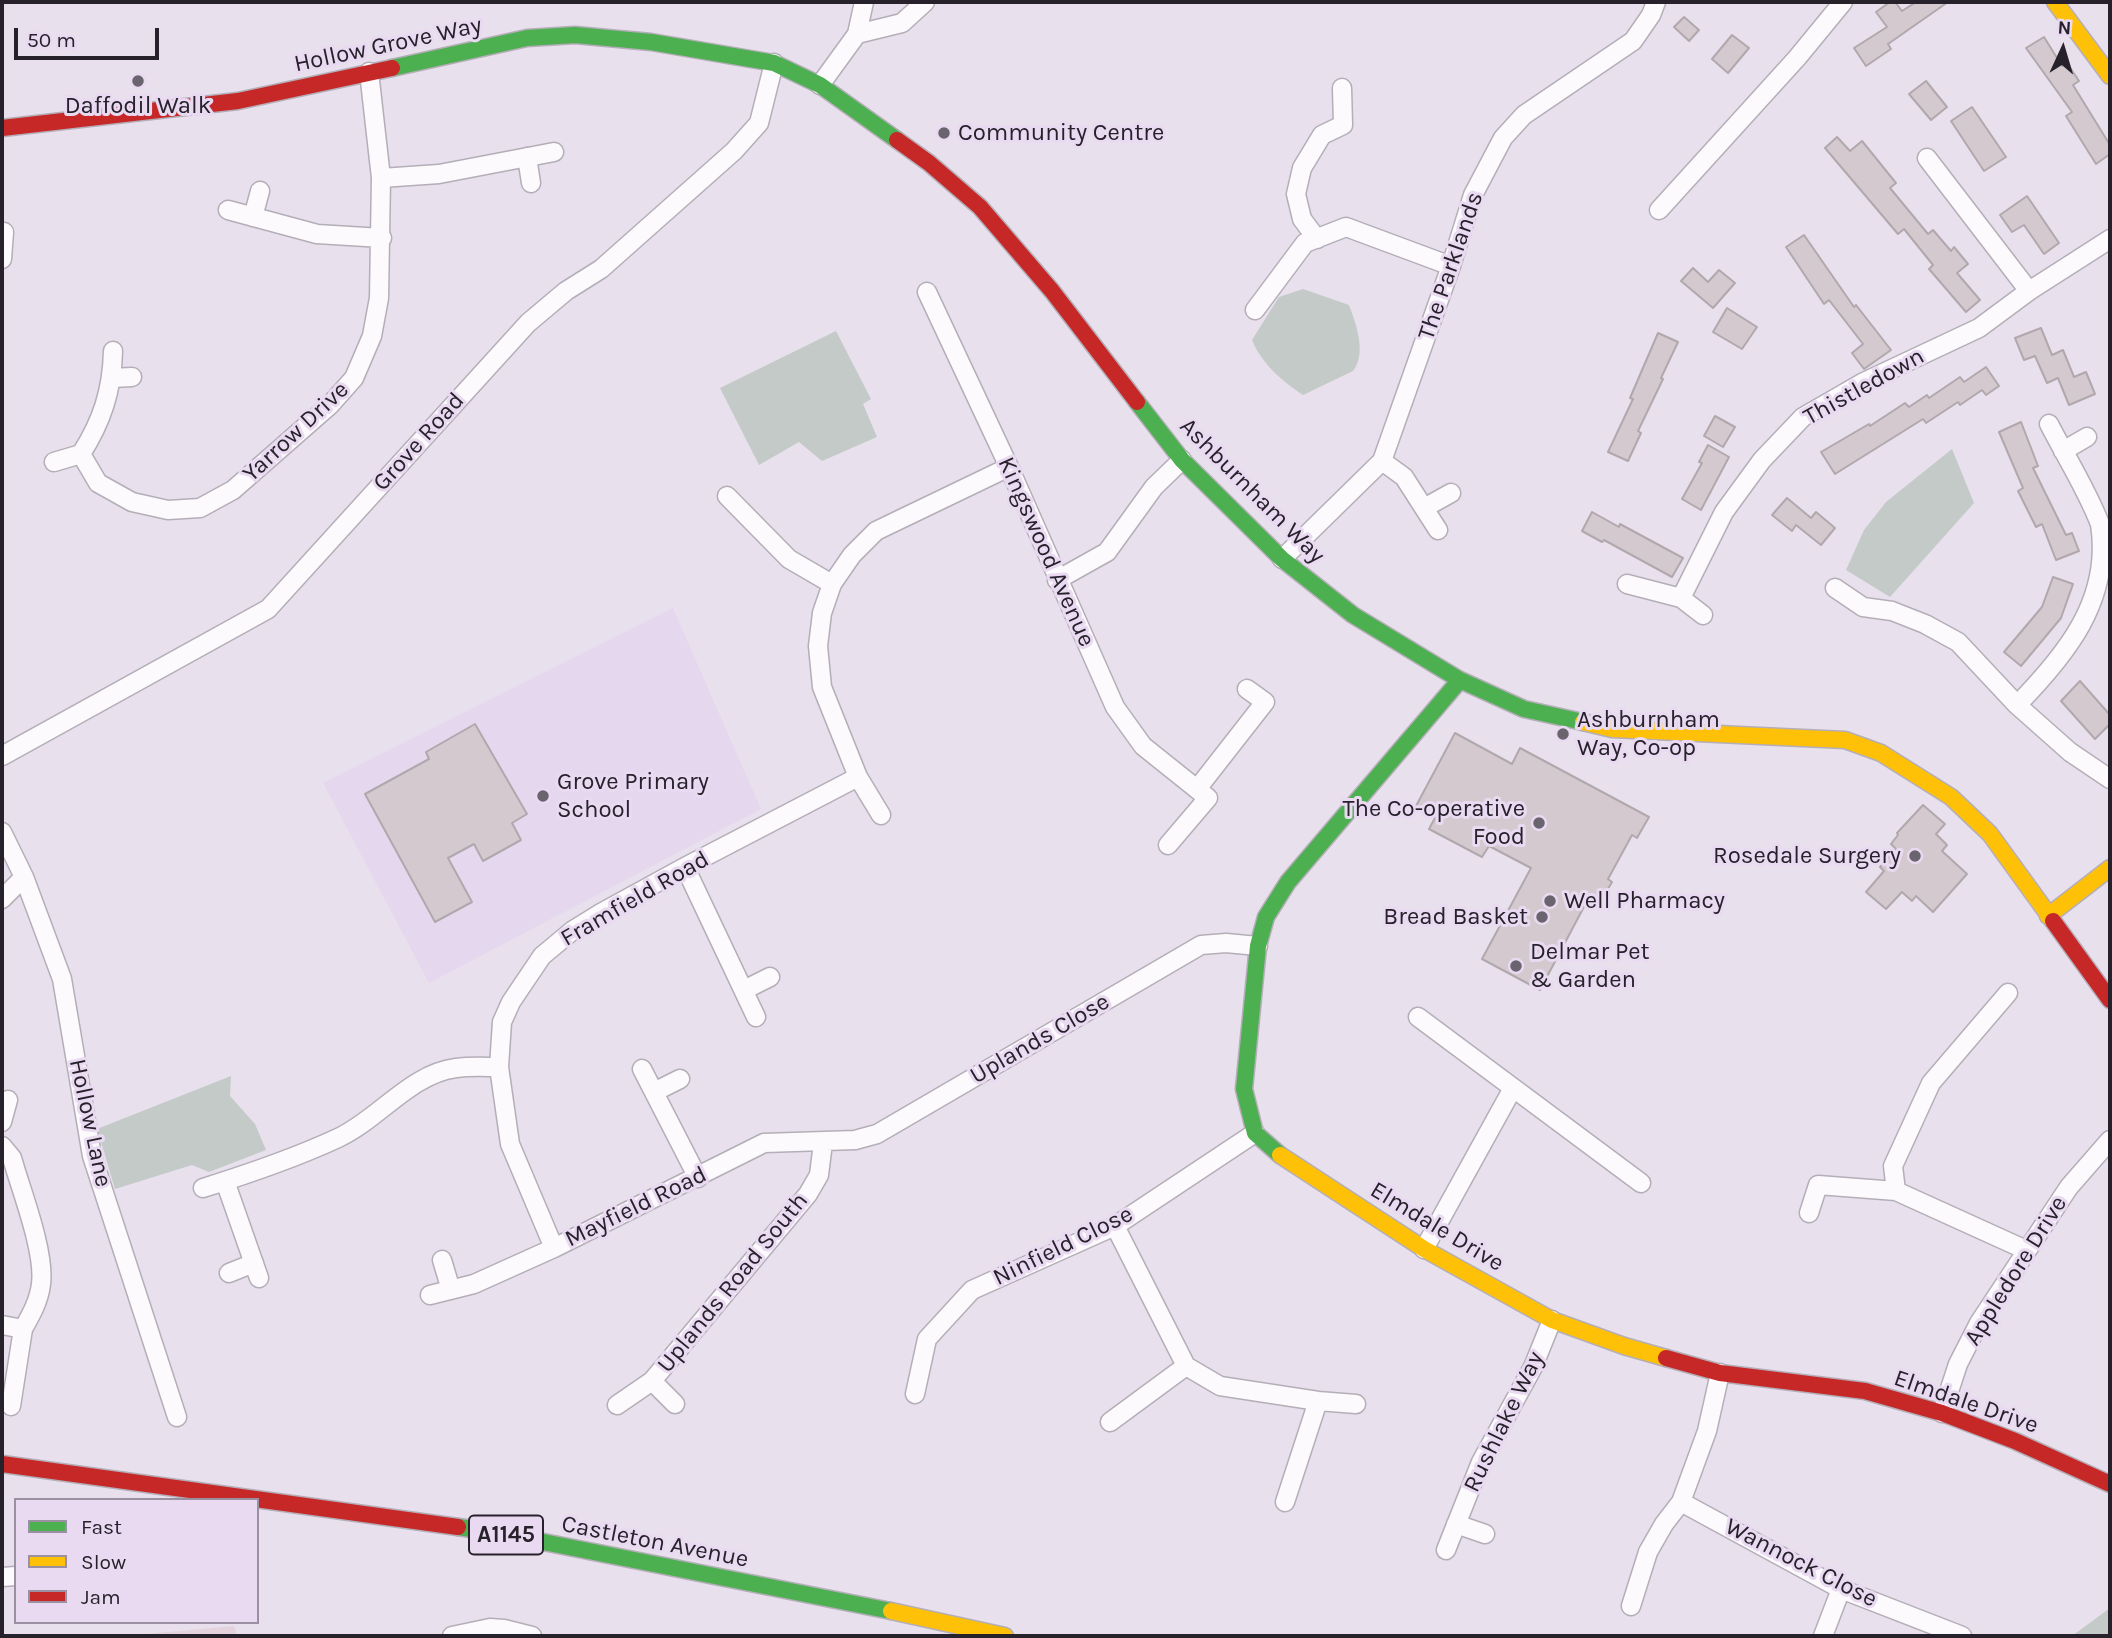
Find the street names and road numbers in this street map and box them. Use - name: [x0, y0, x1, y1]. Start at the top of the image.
- street label: Hollow Grove Way: [291, 11, 485, 79]
- street label: The Parklands: [1412, 188, 1490, 344]
- street label: Thistledown: [1799, 342, 1929, 432]
- street label: Yarrow Drive: [237, 376, 355, 488]
- street label: Grove Road: [367, 387, 471, 497]
- street label: Ashburnham Way: [1173, 412, 1331, 570]
- street label: Kingswood Avenue: [991, 453, 1101, 651]
- street label: Framfield Road: [556, 845, 714, 953]
- street label: Uplands Close: [965, 987, 1115, 1091]
- street label: Hollow Lane: [62, 1056, 118, 1190]
- street label: Mayfield Road: [560, 1160, 712, 1254]
- street label: Elmdale Drive: [1365, 1176, 1509, 1278]
- street label: Uplands Road South: [652, 1187, 814, 1379]
- street label: Appledore Drive: [1958, 1191, 2074, 1351]
- street label: Ninfield Close: [988, 1200, 1138, 1292]
- street label: Rushlake Way: [1458, 1347, 1550, 1497]
- street label: Elmdale Drive: [1890, 1364, 2042, 1440]
- street label: Castleton Avenue: [559, 1510, 751, 1574]
- street label: Wannock Close: [1720, 1512, 1882, 1614]
- road number: A1145: [469, 1516, 543, 1554]

